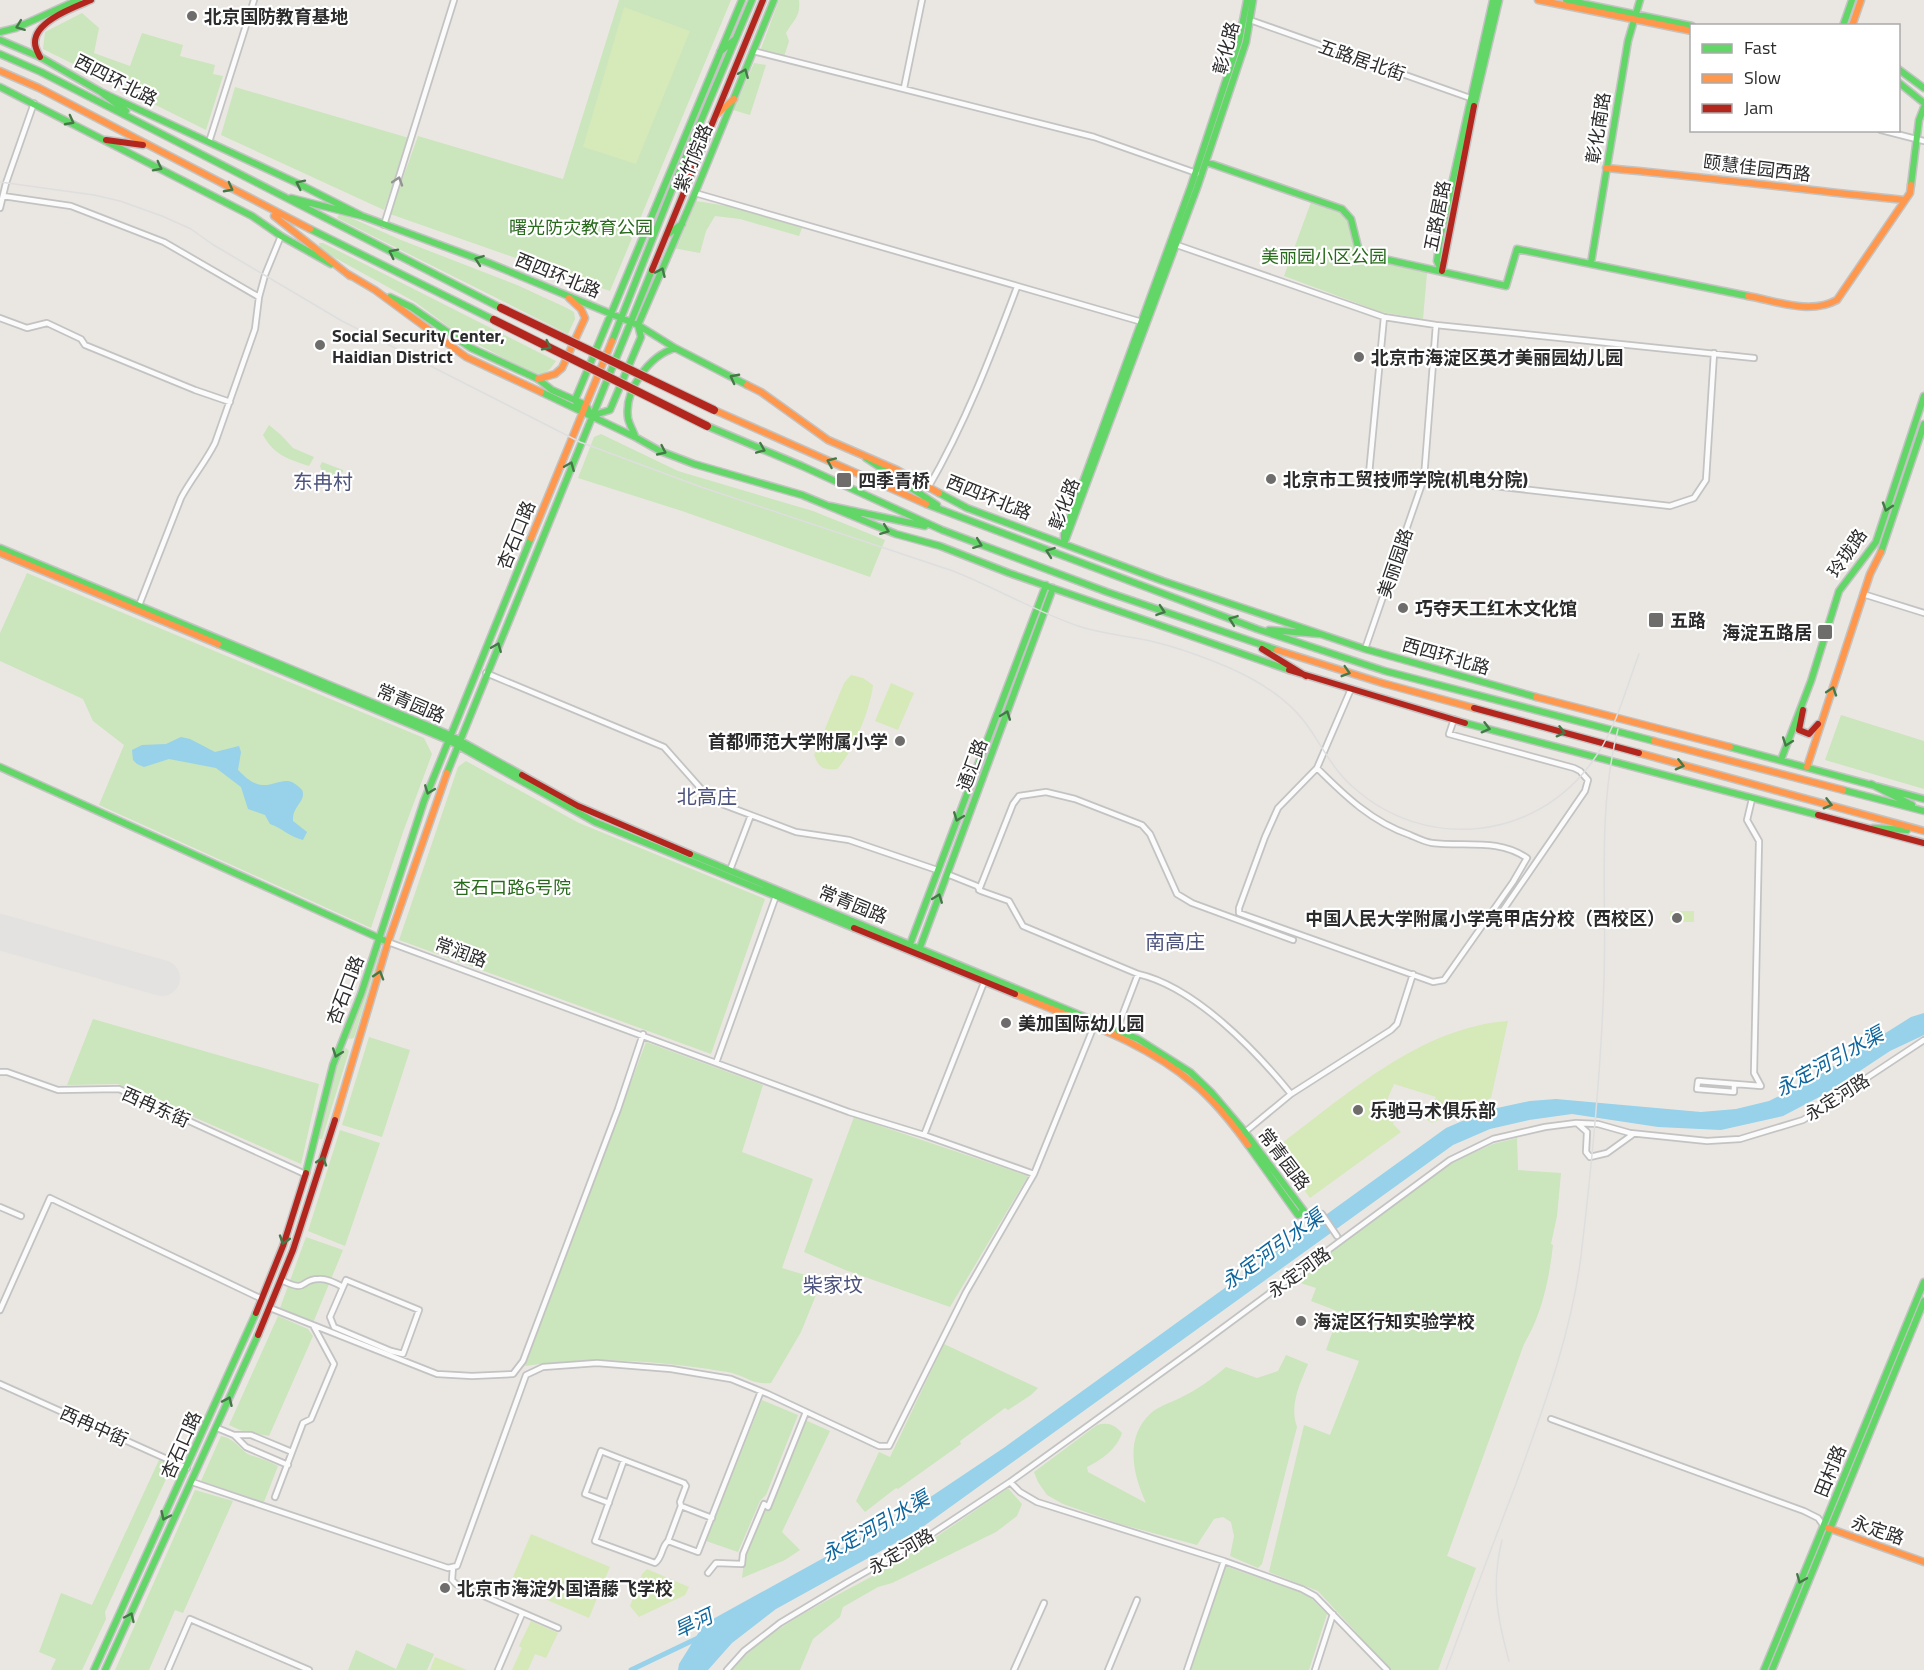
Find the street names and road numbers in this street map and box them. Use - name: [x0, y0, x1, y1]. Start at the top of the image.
- street label: 彰化路: [1206, 18, 1246, 78]
- street label: 五路居北街: [1315, 33, 1409, 87]
- street label: 西四环北路: [70, 48, 162, 112]
- street label: 彰化南路: [1579, 90, 1617, 166]
- street label: 紫竹院路: [667, 120, 719, 196]
- street label: 颐慧佳园西路: [1702, 148, 1812, 188]
- street label: 五路居路: [1417, 178, 1457, 254]
- street label: 西四环北路: [511, 246, 605, 304]
- street label: 西四环北路: [942, 468, 1036, 526]
- street label: 彰化路: [1042, 474, 1086, 534]
- street label: 杏石口路: [490, 497, 542, 573]
- street label: 玲珑路: [1821, 523, 1873, 583]
- street label: 美丽园路: [1371, 525, 1419, 601]
- street label: 西四环北路: [1399, 631, 1493, 681]
- street label: 常青园路: [373, 677, 449, 729]
- street label: 通汇路: [950, 735, 994, 795]
- street label: 常青园路: [815, 878, 891, 930]
- street label: 常润路: [431, 930, 491, 974]
- street label: 杏石口路: [319, 952, 371, 1028]
- street label: 永定河路: [1799, 1066, 1875, 1128]
- street label: 西冉东街: [118, 1080, 194, 1134]
- street label: 常青园路: [1252, 1122, 1316, 1196]
- street label: 永定河路: [1262, 1240, 1336, 1304]
- street label: 西冉中街: [56, 1399, 132, 1453]
- street label: 杏石口路: [154, 1407, 208, 1483]
- street label: 田村路: [1807, 1441, 1853, 1501]
- street label: 永定路: [1848, 1508, 1908, 1552]
- street label: 永定河路: [863, 1521, 939, 1581]

